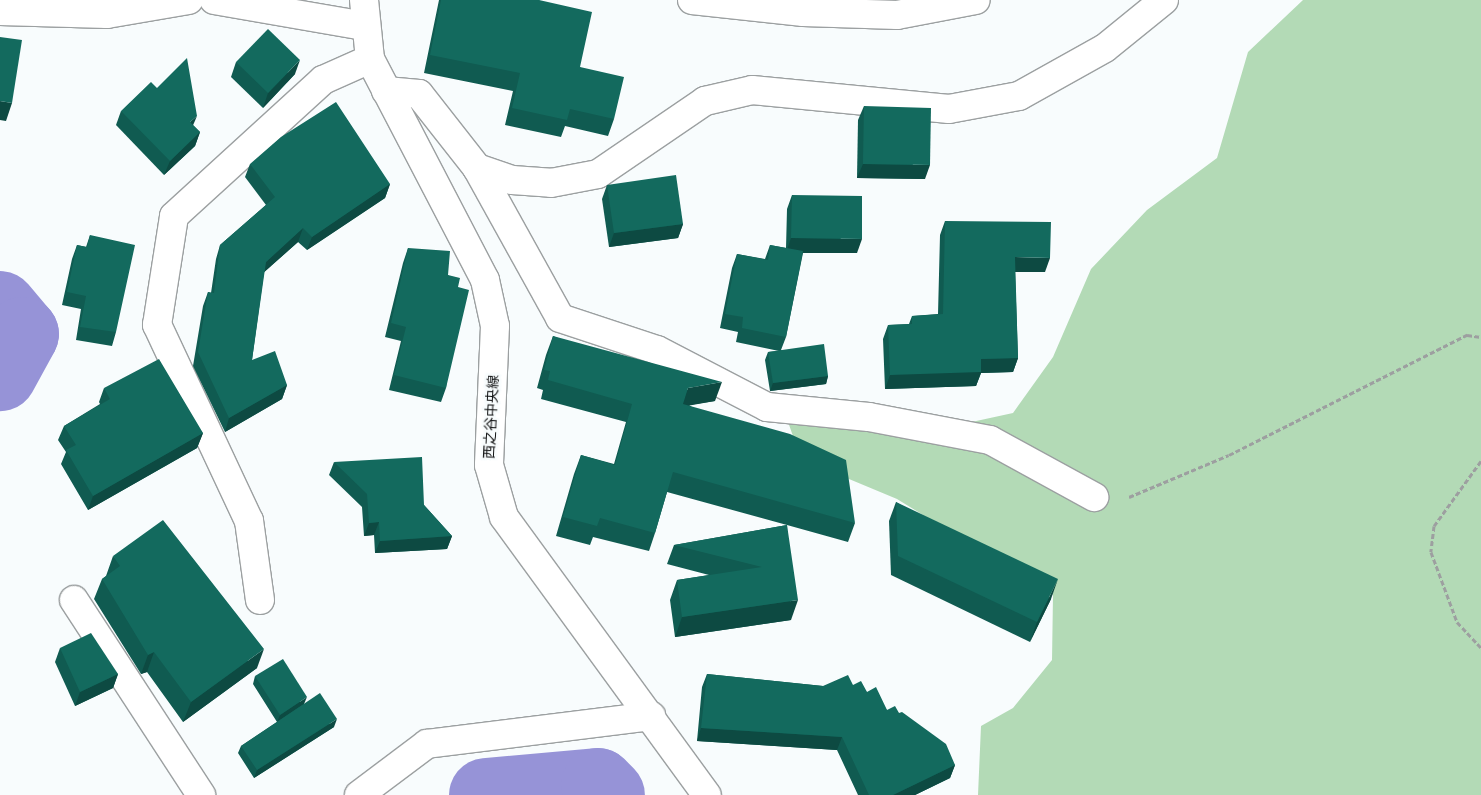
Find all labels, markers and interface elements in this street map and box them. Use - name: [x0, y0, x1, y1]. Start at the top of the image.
- street label: 西之谷中央線: [480, 375, 502, 459]

